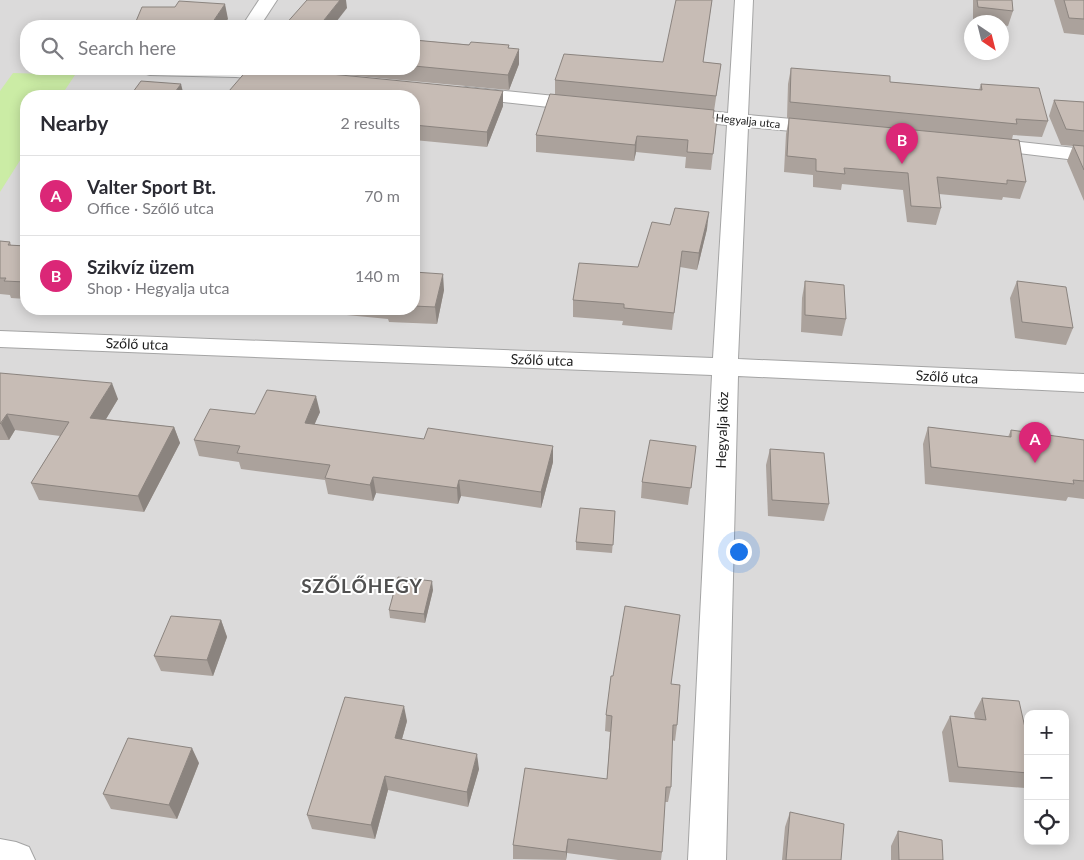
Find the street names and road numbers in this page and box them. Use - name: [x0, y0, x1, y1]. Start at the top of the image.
- street label: Hegyalja utca: [715, 111, 781, 130]
- street label: Szőlő utca: [105, 334, 169, 353]
- street label: Szőlő utca: [510, 350, 574, 369]
- street label: Szőlő utca: [915, 366, 979, 387]
- street label: Hegyalja köz: [712, 391, 731, 469]

